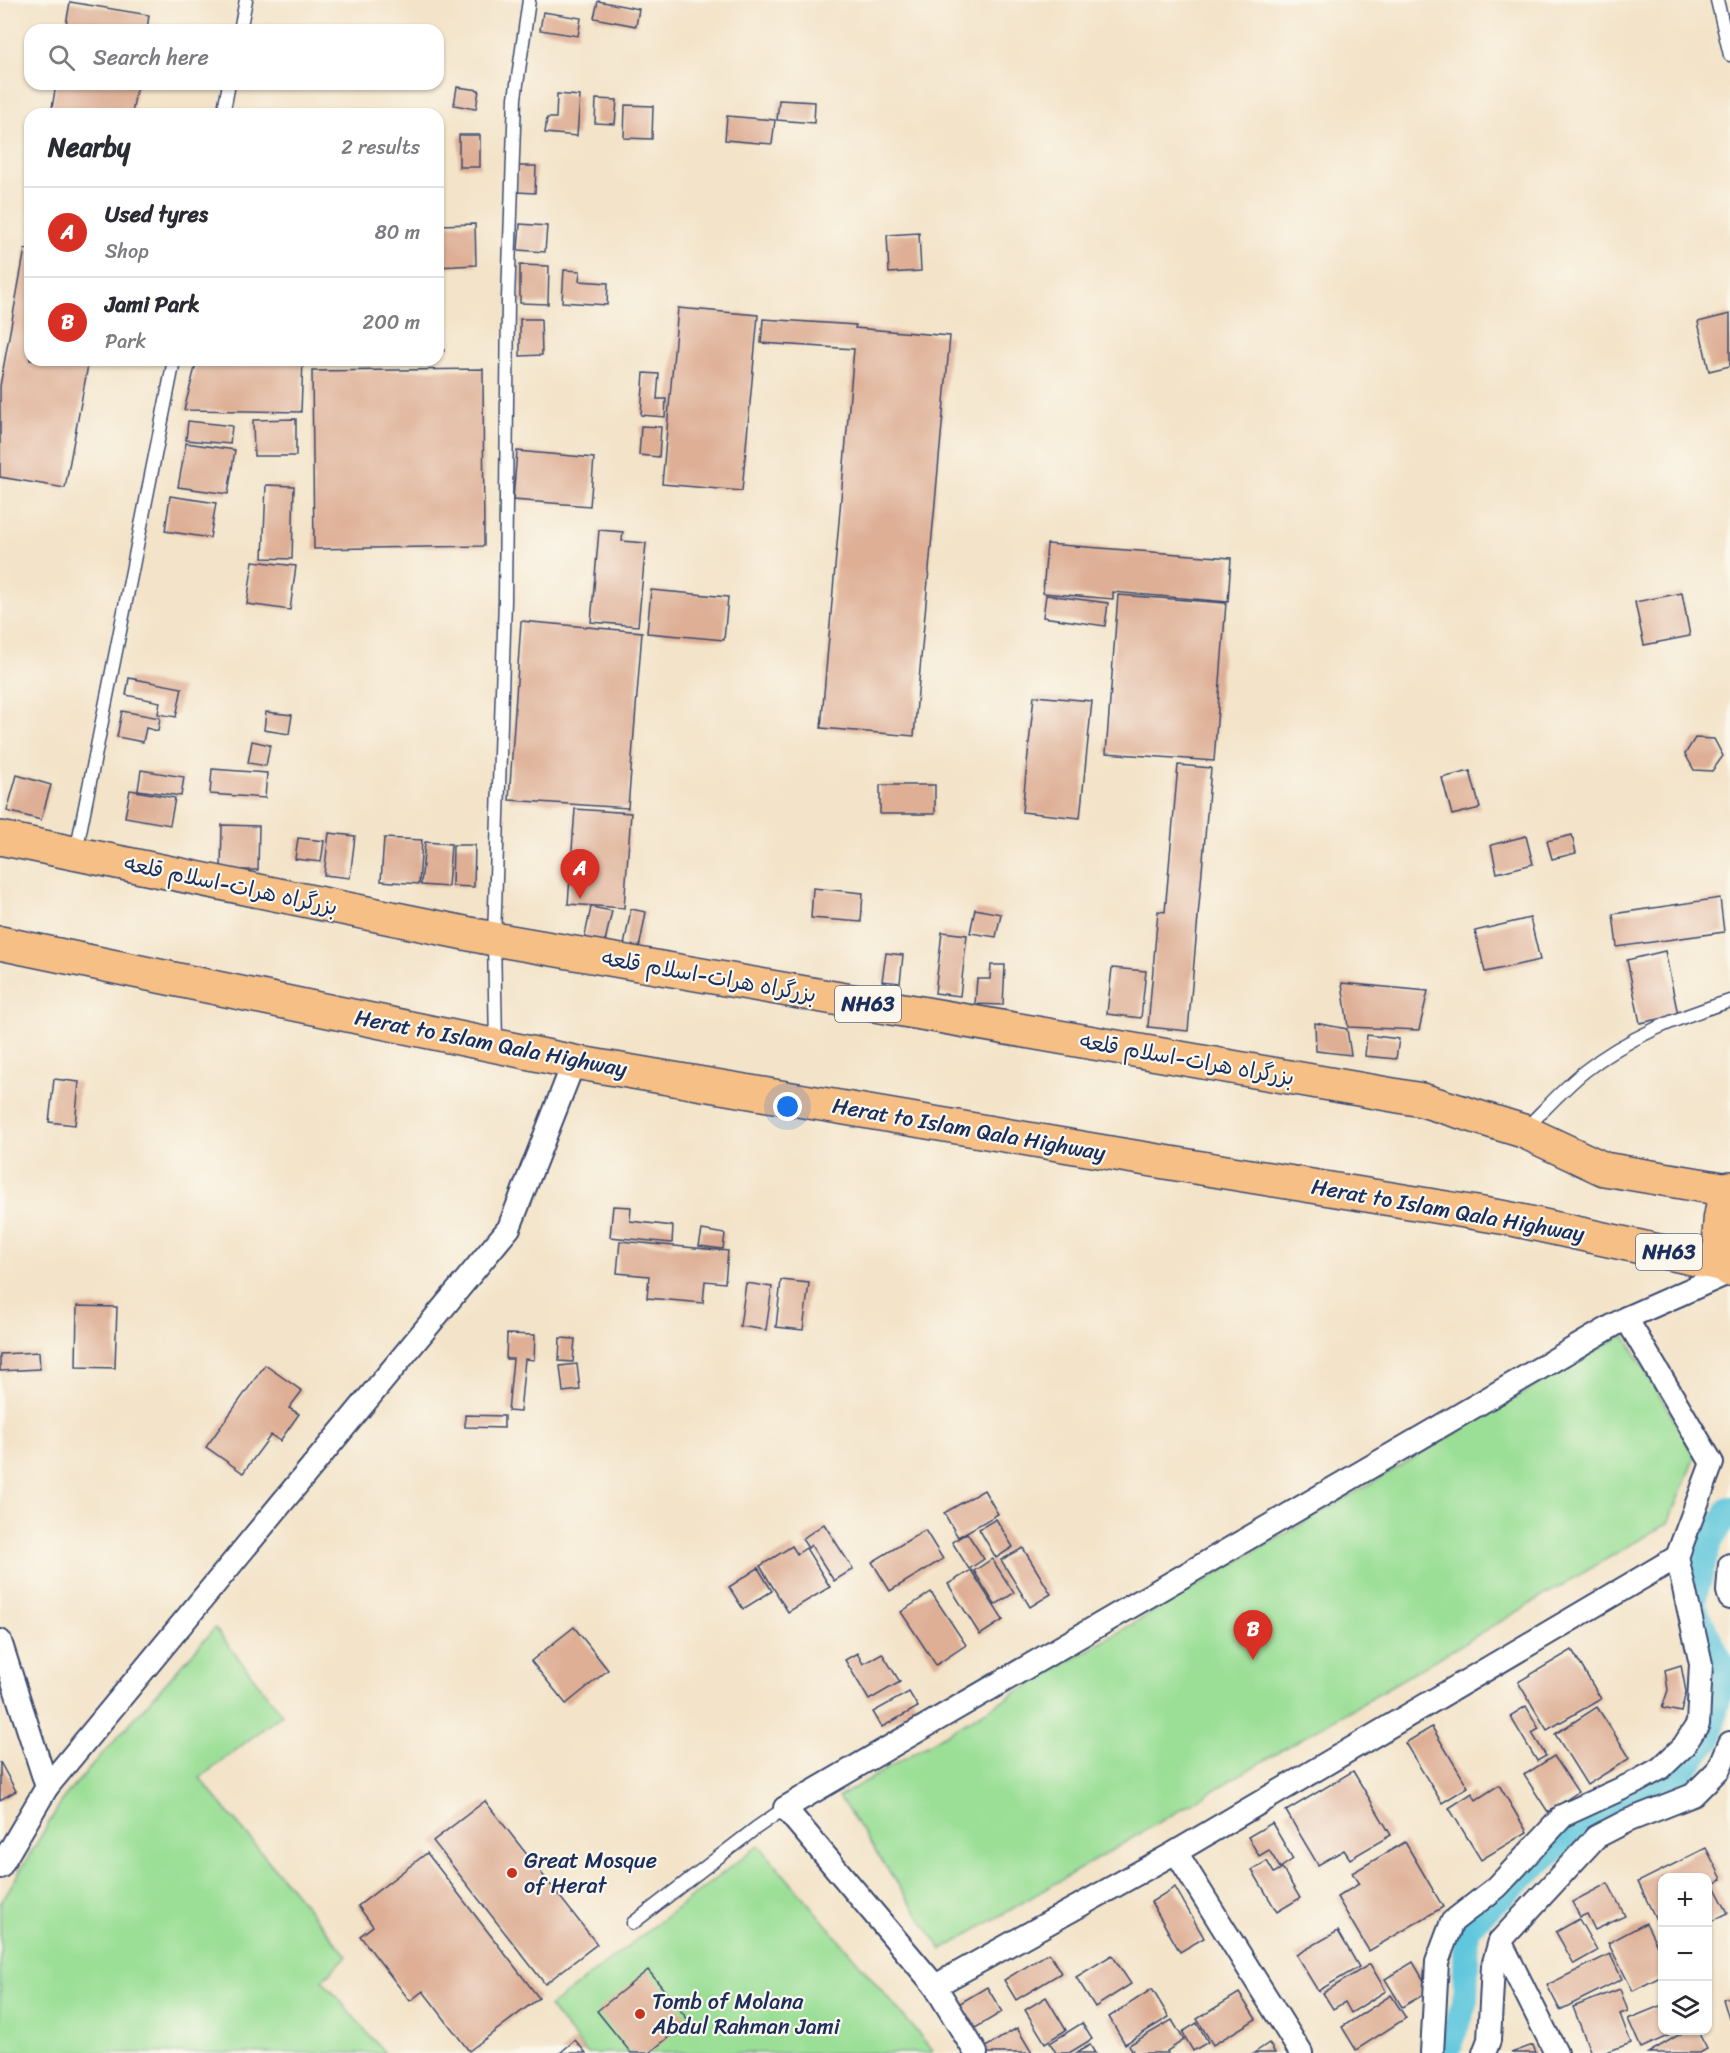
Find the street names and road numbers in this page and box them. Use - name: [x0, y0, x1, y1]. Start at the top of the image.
- street label: بزرگراه هرات-اسلام قلعه: [121, 843, 341, 927]
- street label: بزرگراه هرات-اسلام قلعه: [599, 938, 819, 1014]
- road number: NH63: [835, 986, 901, 1022]
- street label: Herat to Islam Qala Highway: [351, 997, 631, 1089]
- street label: بزرگراه هرات-اسلام قلعه: [1077, 1021, 1297, 1097]
- street label: Herat to Islam Qala Highway: [829, 1086, 1109, 1172]
- street label: Herat to Islam Qala Highway: [1308, 1167, 1588, 1253]
- road number: NH63: [1636, 1234, 1702, 1270]

